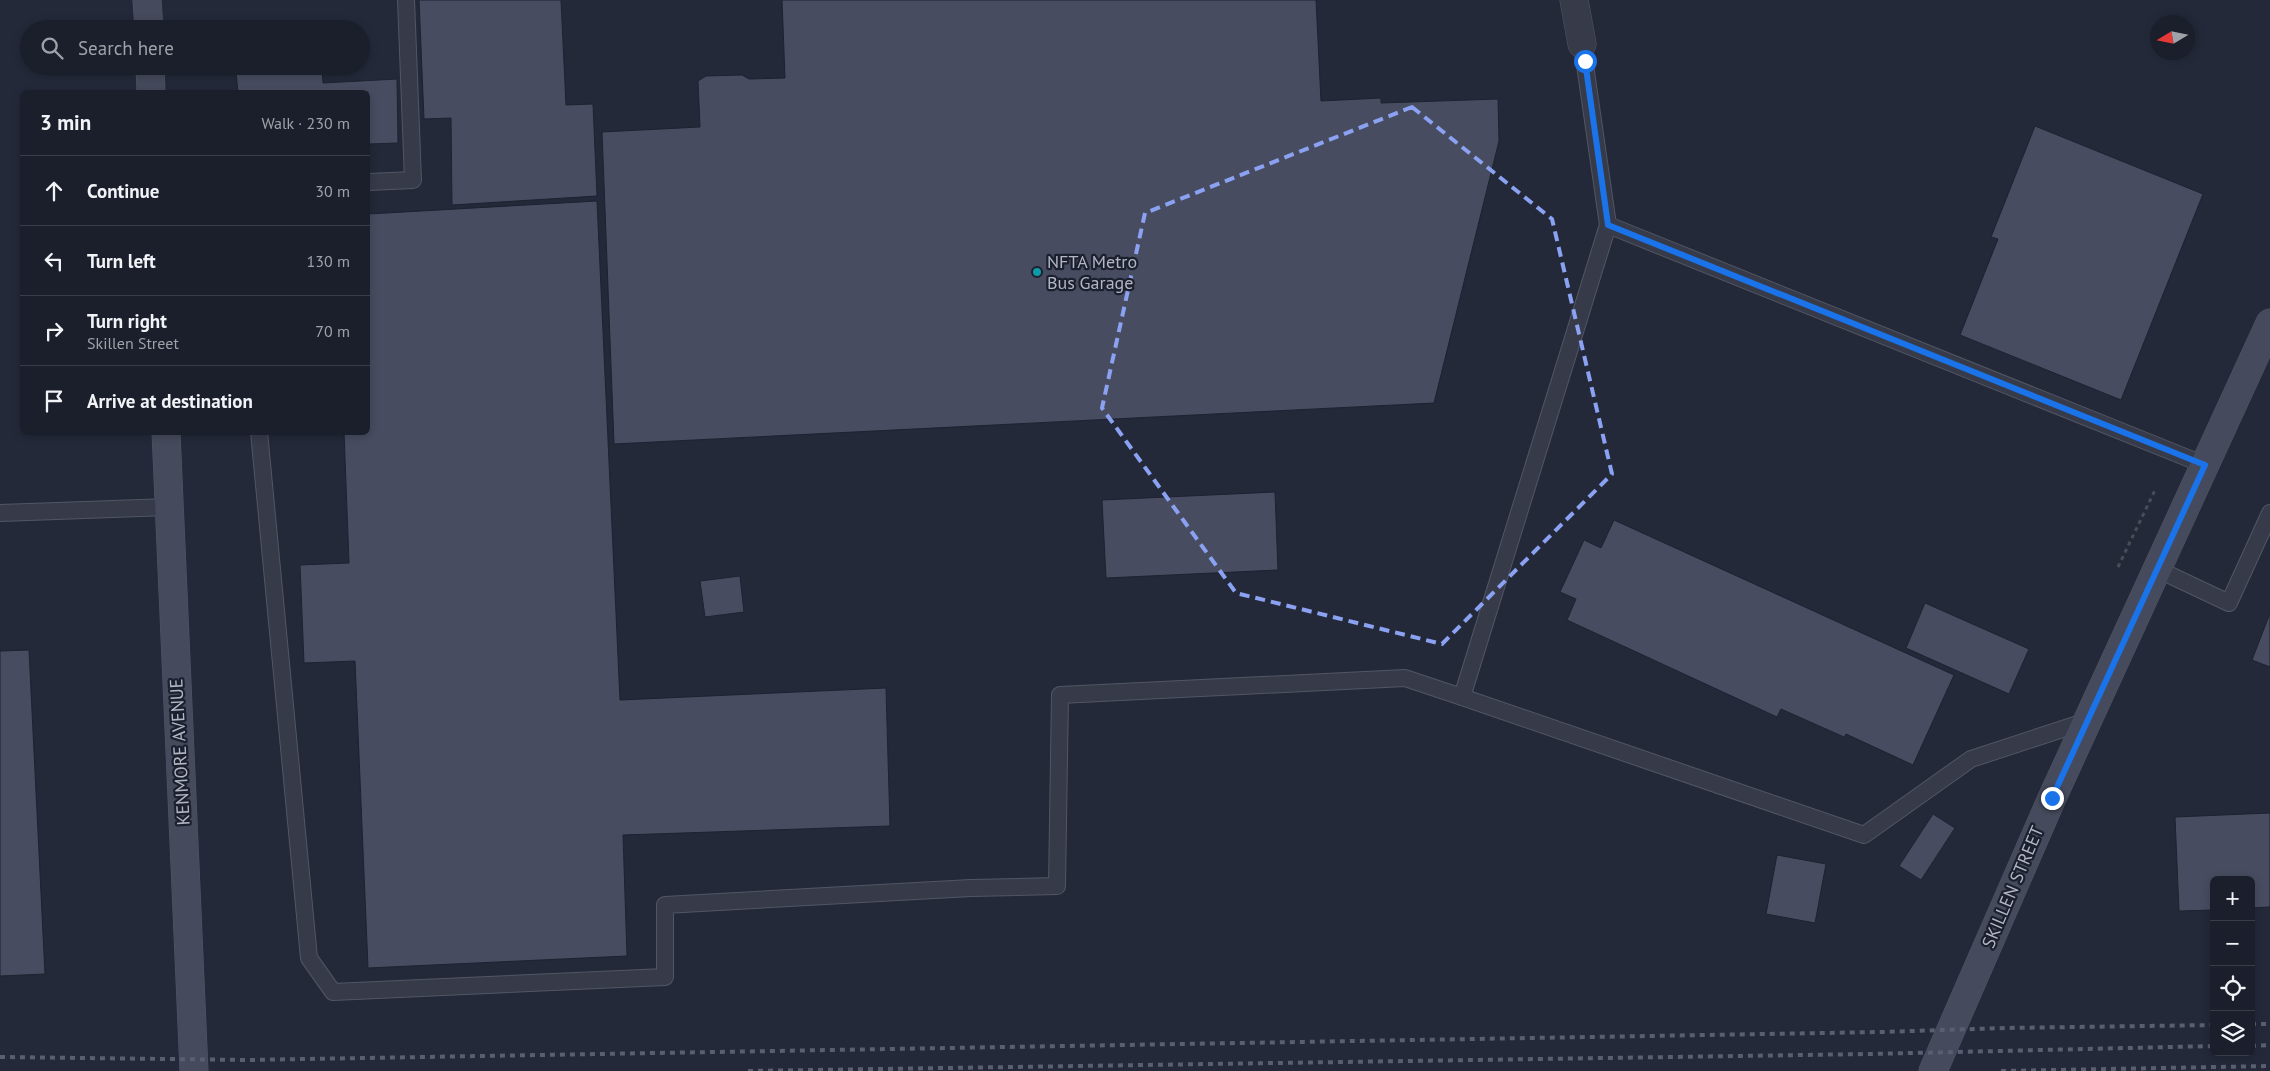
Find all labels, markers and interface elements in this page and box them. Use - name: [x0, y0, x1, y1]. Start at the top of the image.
- north arrow: [2150, 15, 2195, 60]
- search box: [20, 20, 370, 75]
- icon: search: [38, 34, 66, 62]
- text: Search here: [78, 36, 174, 60]
- route start: [1574, 50, 1597, 73]
- text: 3 min: [40, 109, 91, 136]
- text: Walk · 230 m: [261, 113, 350, 133]
- icon: ahead: [40, 177, 68, 205]
- text: Continue: [87, 179, 159, 203]
- text: 30 m: [315, 181, 350, 201]
- icon: left: [40, 247, 68, 275]
- text: Turn left: [87, 249, 156, 273]
- place label: NFTA Metro Bus Garage: [1047, 250, 1137, 294]
- text: 130 m: [307, 251, 350, 271]
- marker: NFTA Metro Bus Garage: [1031, 266, 1043, 278]
- text: Turn right: [87, 309, 167, 333]
- icon: right: [40, 317, 68, 345]
- text: 70 m: [315, 321, 350, 341]
- text: Skillen Street: [87, 333, 179, 353]
- icon: arrive: [40, 387, 68, 415]
- text: Arrive at destination: [87, 389, 253, 413]
- street label: KENMORE AVENUE: [164, 678, 195, 826]
- route end: [2041, 787, 2064, 810]
- street label: SKILLEN STREET: [1976, 822, 2049, 951]
- map controls: [2210, 876, 2255, 1056]
- button: +: [2210, 876, 2255, 921]
- button: −: [2210, 921, 2255, 966]
- button: locate: [2210, 966, 2255, 1011]
- button: layers: [2210, 1011, 2255, 1056]

